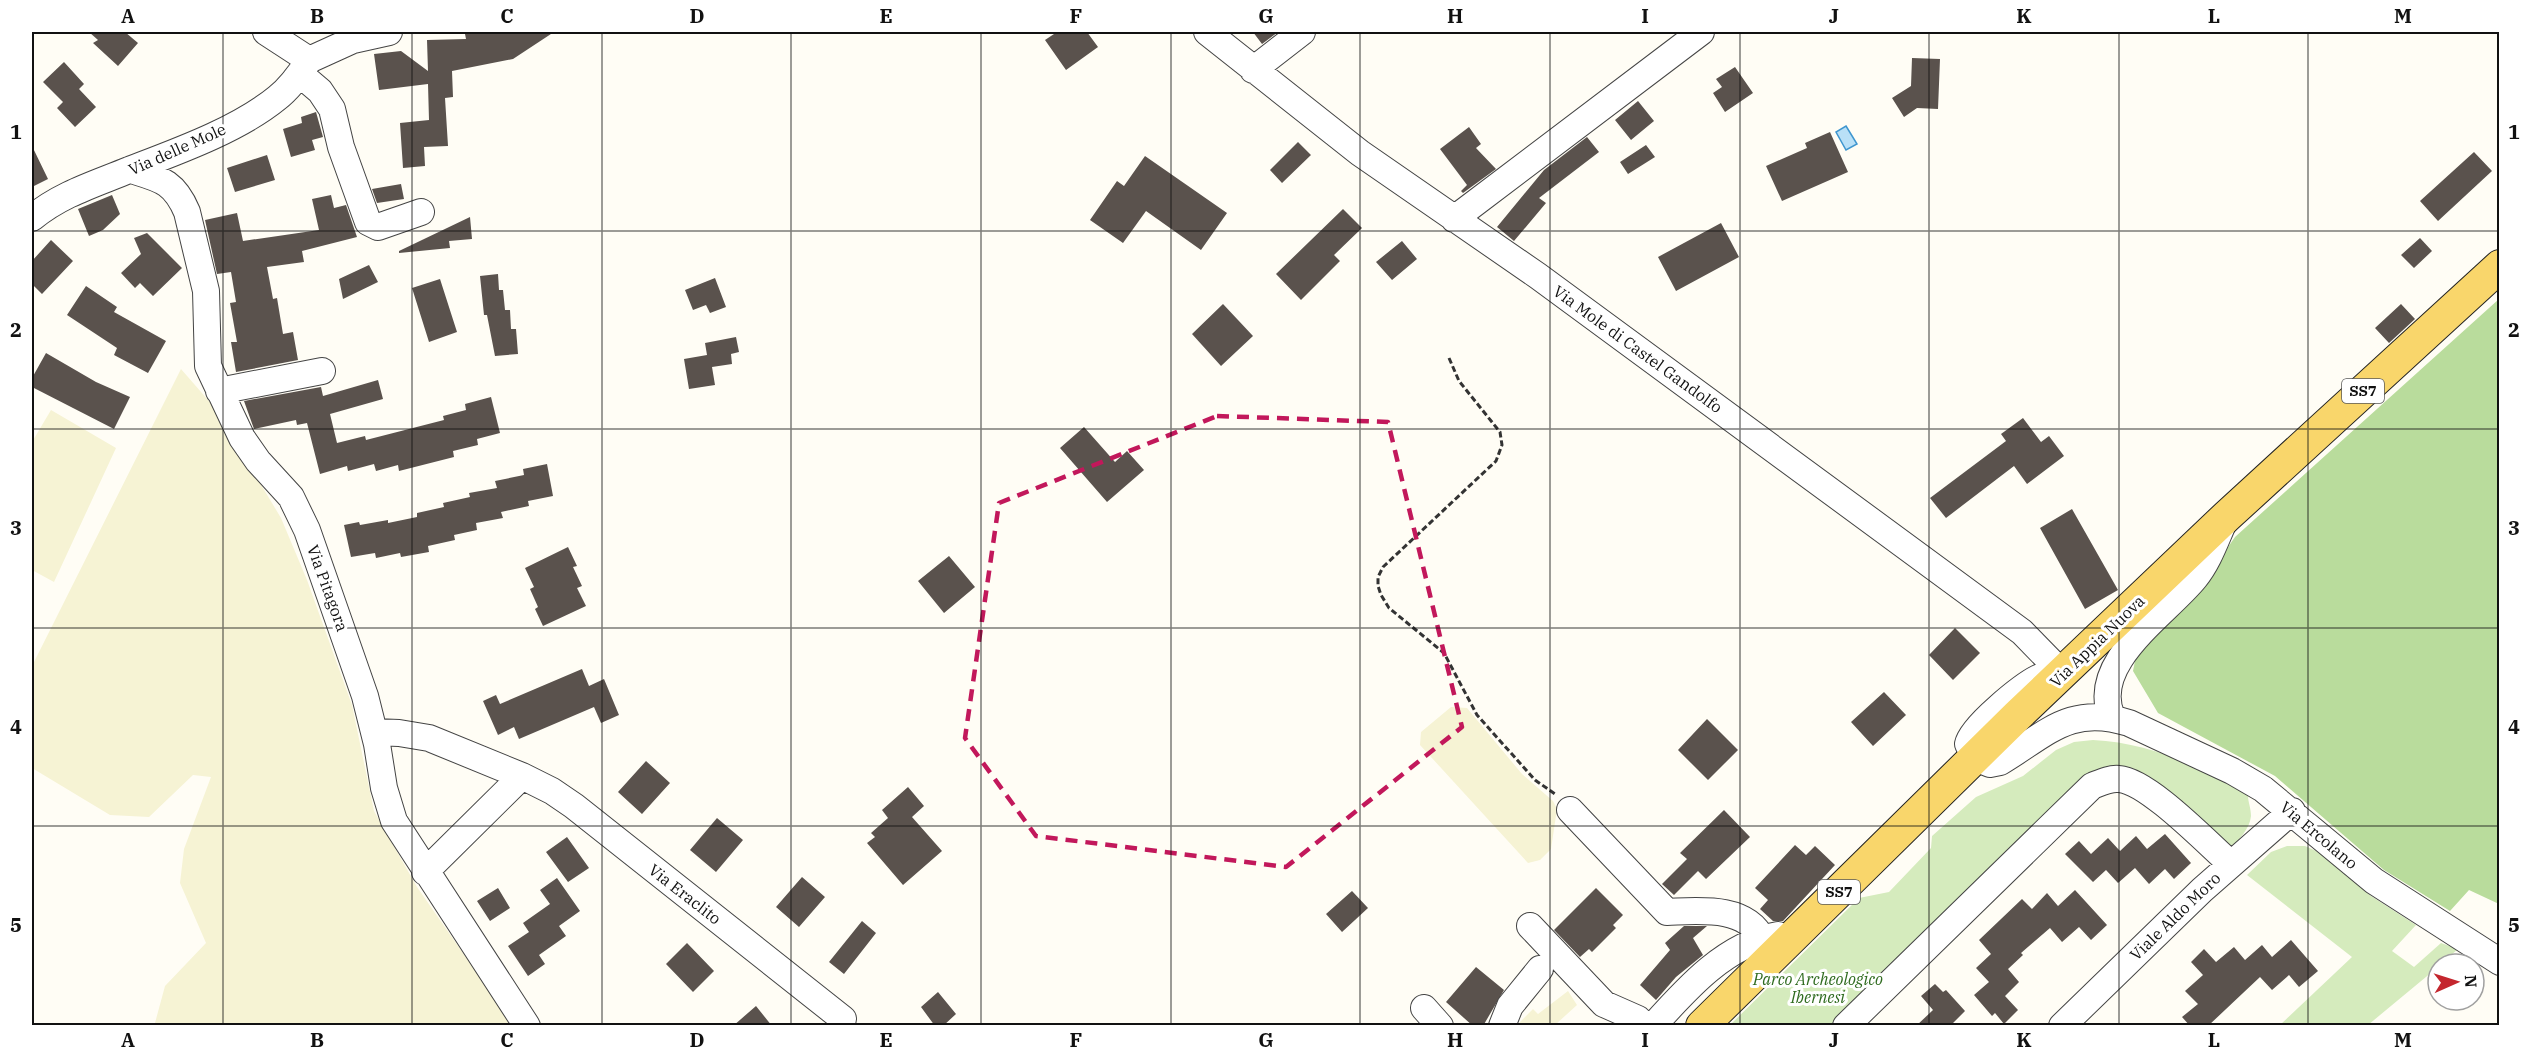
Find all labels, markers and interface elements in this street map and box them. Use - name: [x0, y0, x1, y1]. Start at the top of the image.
- text: A: [121, 2, 135, 29]
- text: B: [310, 2, 324, 29]
- text: C: [500, 2, 514, 29]
- text: D: [689, 2, 705, 29]
- text: E: [879, 2, 893, 29]
- text: F: [1070, 2, 1082, 29]
- text: G: [1258, 2, 1274, 29]
- text: H: [1447, 2, 1463, 29]
- text: I: [1641, 2, 1649, 29]
- text: J: [1829, 2, 1839, 29]
- text: K: [2016, 2, 2032, 29]
- text: L: [2208, 2, 2220, 29]
- text: M: [2394, 2, 2412, 29]
- text: 1: [10, 118, 22, 145]
- text: 1: [2508, 118, 2520, 145]
- street label: Via delle Mole: [125, 119, 229, 179]
- street label: Via Mole di Castel Gandolfo: [1549, 281, 1727, 417]
- text: 2: [10, 316, 22, 343]
- text: 2: [2508, 316, 2520, 343]
- road number: SS7: [2342, 379, 2384, 403]
- text: 3: [10, 514, 22, 541]
- text: 3: [2508, 514, 2520, 541]
- street label: Via Pitagora: [303, 542, 353, 634]
- street label: Via Appia Nuova: [2045, 591, 2149, 691]
- text: 4: [10, 713, 22, 740]
- text: 4: [2508, 713, 2520, 740]
- street label: Via Ercolano: [2276, 797, 2362, 873]
- street label: Via Eraclito: [645, 859, 725, 929]
- street label: Viale Aldo Moro: [2125, 868, 2225, 964]
- road number: SS7: [1818, 880, 1860, 904]
- text: 5: [10, 911, 22, 938]
- text: 5: [2508, 911, 2520, 938]
- north arrow: [2426, 952, 2486, 1012]
- park label: Parco Archeologico Ibernesi: [1752, 969, 1883, 1007]
- text: N: [2461, 974, 2481, 988]
- text: A: [121, 1026, 135, 1053]
- text: B: [310, 1026, 324, 1053]
- text: C: [500, 1026, 514, 1053]
- text: D: [689, 1026, 705, 1053]
- text: E: [879, 1026, 893, 1053]
- text: F: [1070, 1026, 1082, 1053]
- text: G: [1258, 1026, 1274, 1053]
- text: H: [1447, 1026, 1463, 1053]
- text: I: [1641, 1026, 1649, 1053]
- text: J: [1829, 1026, 1839, 1053]
- text: K: [2016, 1026, 2032, 1053]
- text: L: [2208, 1026, 2220, 1053]
- text: M: [2394, 1026, 2412, 1053]

